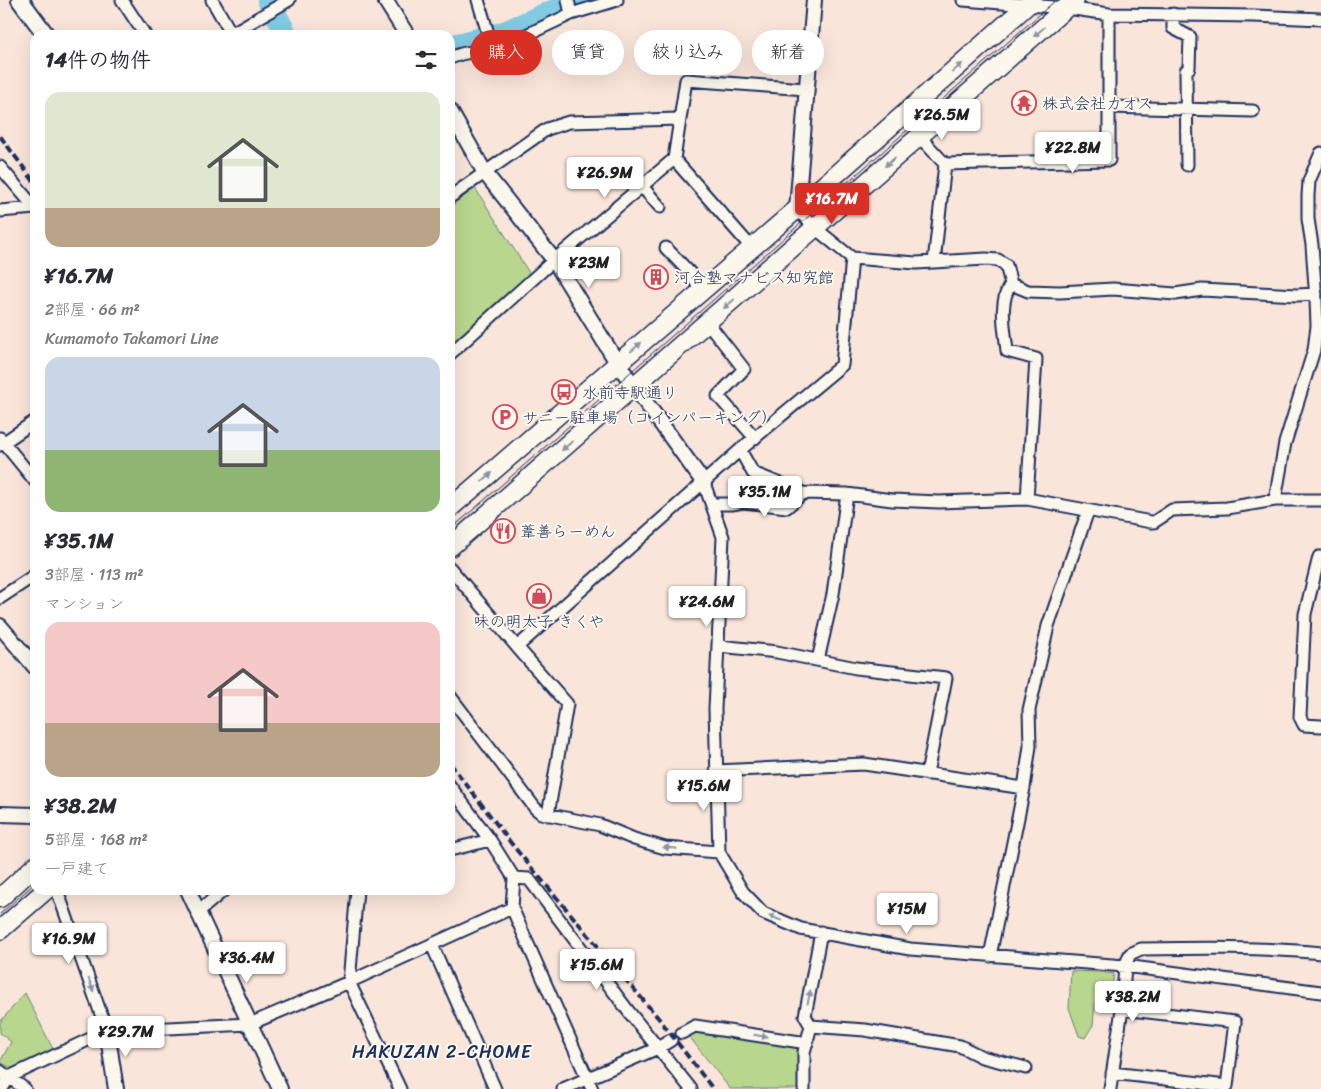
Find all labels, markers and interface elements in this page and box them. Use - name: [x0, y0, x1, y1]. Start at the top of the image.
- one-way arrow: [1032, 27, 1045, 38]
- chip: 購入: [470, 30, 542, 75]
- chip: 賃貸: [552, 30, 624, 75]
- chip: 絞り込み: [634, 30, 742, 75]
- chip: 新着: [752, 30, 824, 75]
- text: 14件の物件: [45, 41, 151, 79]
- icon: filters: [412, 46, 440, 74]
- one-way arrow: [950, 62, 962, 74]
- place label: 株式会社カオス: [1042, 89, 1153, 118]
- temple icon: 株式会社カオス: [1011, 90, 1037, 116]
- pin: ¥26.5M: [901, 98, 983, 141]
- text: ¥26.5M: [915, 100, 969, 129]
- icon: home: [198, 125, 288, 215]
- pin: ¥22.8M: [1032, 132, 1114, 174]
- text: ¥22.8M: [1046, 133, 1100, 162]
- pin: ¥26.9M: [564, 156, 646, 199]
- one-way arrow: [884, 157, 897, 168]
- text: ¥26.9M: [578, 158, 632, 187]
- pin: ¥16.7M: [791, 182, 873, 225]
- text: ¥16.7M: [806, 184, 858, 213]
- pin: ¥23M: [559, 246, 619, 289]
- text: ¥23M: [569, 248, 609, 277]
- text: ¥16.7M: [45, 257, 113, 295]
- place label: 河合塾マナビス知究館: [674, 263, 834, 292]
- building icon: 河合塾マナビス知究館: [643, 264, 669, 290]
- text: 2部屋 · 66 m²: [45, 295, 140, 324]
- one-way arrow: [723, 298, 735, 310]
- text: Kumamoto Takamori Line: [45, 324, 219, 353]
- one-way arrow: [630, 342, 643, 353]
- place label: 水前寺駅通り: [582, 378, 678, 407]
- bus stop icon: 水前寺駅通り: [551, 379, 577, 405]
- icon: home: [198, 390, 288, 480]
- place label: サニー駐車場（コインパーキング）: [522, 403, 777, 432]
- parking icon: サニー駐車場（コインパーキング）: [492, 404, 518, 430]
- one-way arrow: [560, 440, 573, 451]
- one-way arrow: [480, 471, 493, 482]
- pin: ¥35.1M: [724, 476, 806, 518]
- text: ¥35.1M: [739, 477, 791, 506]
- place label: 葦善らーめん: [520, 517, 616, 546]
- restaurant icon: 葦善らーめん: [490, 518, 516, 544]
- text: ¥35.1M: [45, 522, 114, 560]
- text: 3部屋 · 113 m²: [45, 560, 144, 589]
- shop icon: 味の明太子 きくや: [526, 583, 552, 609]
- pin: ¥24.6M: [666, 586, 748, 628]
- text: ¥24.6M: [679, 587, 735, 616]
- text: マンション: [45, 589, 124, 618]
- place label: 味の明太子 きくや: [473, 607, 605, 636]
- icon: home: [198, 655, 288, 745]
- pin: ¥15.6M: [663, 770, 745, 812]
- text: ¥15.6M: [678, 771, 730, 800]
- text: ¥38.2M: [45, 787, 116, 825]
- text: 5部屋 · 168 m²: [45, 825, 148, 854]
- one-way arrow: [662, 844, 678, 852]
- text: 一戸建て: [45, 854, 109, 883]
- pin: ¥15M: [877, 892, 937, 935]
- text: ¥15M: [888, 894, 926, 923]
- one-way arrow: [767, 914, 782, 922]
- pin: ¥16.9M: [28, 922, 110, 965]
- text: ¥16.9M: [43, 924, 95, 953]
- pin: ¥36.4M: [206, 942, 288, 984]
- text: ¥36.4M: [220, 943, 274, 972]
- pin: ¥15.6M: [556, 948, 638, 991]
- text: ¥15.6M: [571, 950, 623, 979]
- one-way arrow: [87, 978, 95, 993]
- pin: ¥38.2M: [1092, 980, 1174, 1023]
- text: ¥38.2M: [1106, 982, 1160, 1011]
- one-way arrow: [805, 989, 813, 1004]
- pin: ¥29.7M: [85, 1016, 167, 1058]
- text: ¥29.7M: [99, 1017, 153, 1046]
- one-way arrow: [753, 1032, 769, 1040]
- district label: HAKUZAN 2-CHOME: [352, 1036, 532, 1068]

